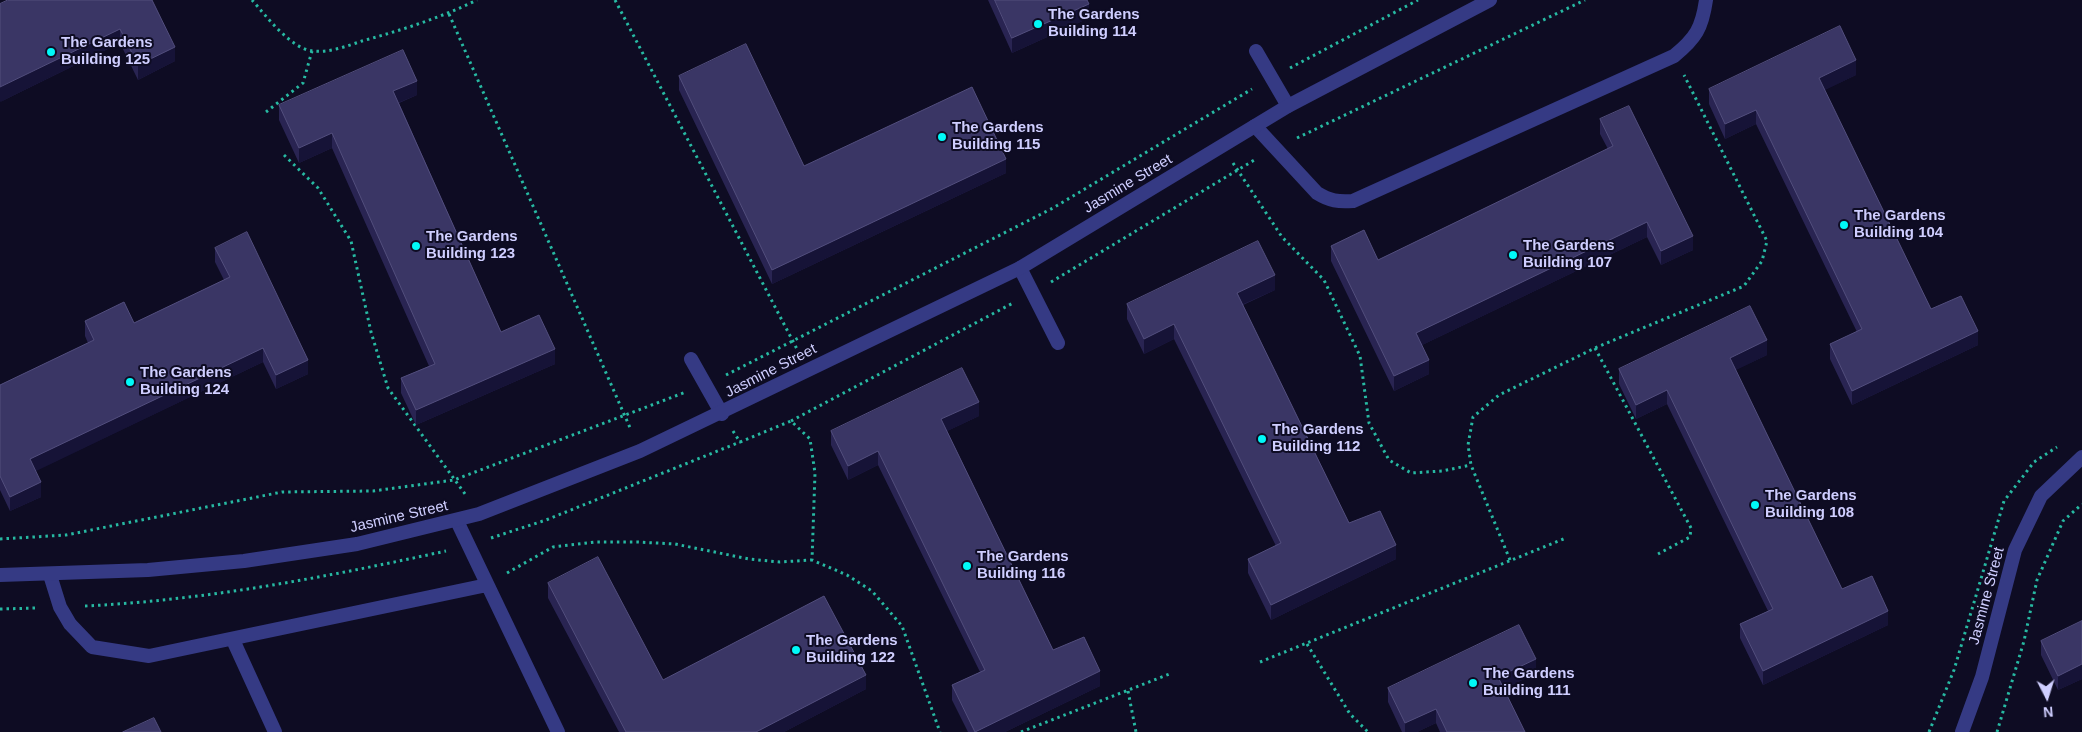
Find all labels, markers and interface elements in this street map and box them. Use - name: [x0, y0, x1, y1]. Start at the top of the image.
- place label: The Gardens Building 114: [1048, 6, 1140, 41]
- marker: The Gardens Building 114: [1032, 18, 1044, 30]
- place label: The Gardens Building 125: [61, 34, 153, 69]
- marker: The Gardens Building 125: [45, 46, 57, 58]
- place label: The Gardens Building 115: [952, 119, 1044, 154]
- marker: The Gardens Building 115: [936, 131, 948, 143]
- street label: Jasmine Street: [1080, 151, 1176, 217]
- place label: The Gardens Building 104: [1854, 207, 1946, 242]
- marker: The Gardens Building 104: [1838, 219, 1850, 231]
- place label: The Gardens Building 123: [426, 228, 518, 263]
- place label: The Gardens Building 107: [1523, 237, 1615, 272]
- marker: The Gardens Building 123: [410, 240, 422, 252]
- marker: The Gardens Building 107: [1507, 249, 1519, 261]
- street label: Jasmine Street: [722, 340, 820, 402]
- place label: The Gardens Building 124: [140, 364, 232, 399]
- marker: The Gardens Building 124: [124, 376, 136, 388]
- place label: The Gardens Building 112: [1272, 421, 1364, 456]
- marker: The Gardens Building 112: [1256, 433, 1268, 445]
- place label: The Gardens Building 108: [1765, 487, 1857, 522]
- street label: Jasmine Street: [348, 497, 450, 537]
- marker: The Gardens Building 108: [1749, 499, 1761, 511]
- street label: Jasmine Street: [1965, 545, 2009, 647]
- place label: The Gardens Building 116: [977, 548, 1069, 583]
- marker: The Gardens Building 116: [961, 560, 973, 572]
- place label: The Gardens Building 122: [806, 632, 898, 667]
- marker: The Gardens Building 122: [790, 644, 802, 656]
- place label: The Gardens Building 111: [1483, 665, 1575, 700]
- north arrow: [2022, 672, 2072, 722]
- marker: The Gardens Building 111: [1467, 677, 1479, 689]
- text: N: [2043, 704, 2054, 720]

